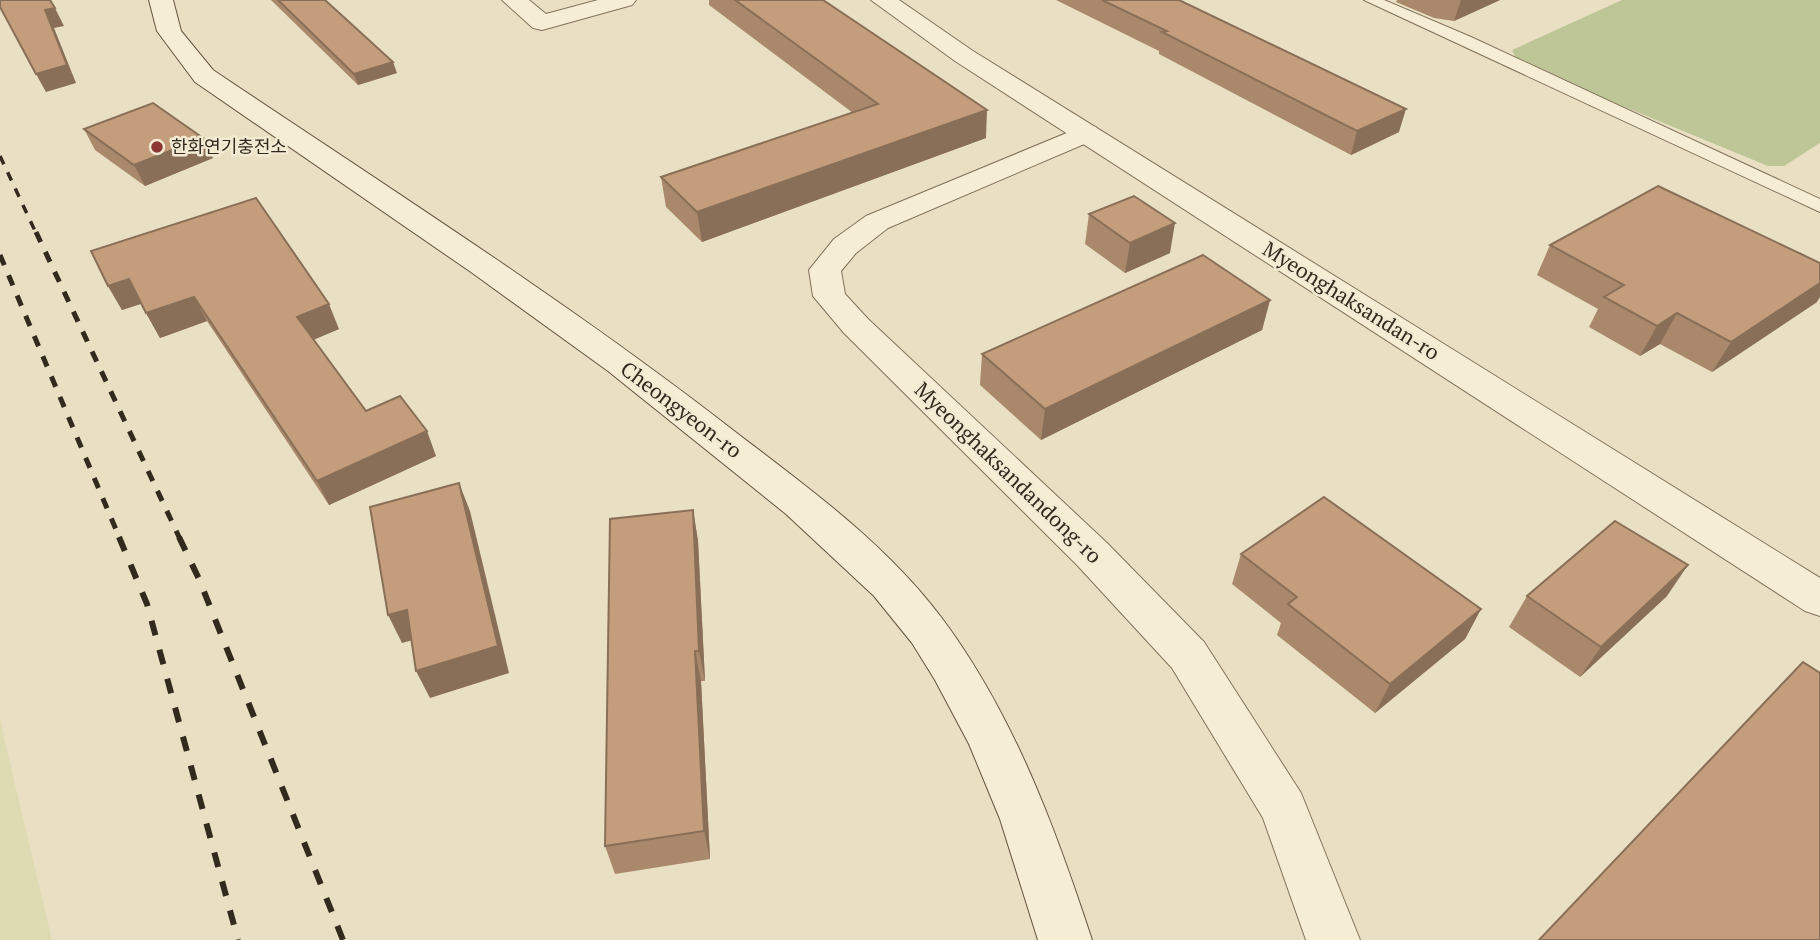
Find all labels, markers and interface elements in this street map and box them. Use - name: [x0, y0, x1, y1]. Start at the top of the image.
- place label: 한화연기충전소: [171, 134, 287, 158]
- marker: 한화연기충전소: [149, 139, 165, 155]
- street label: Myeonghaksandan-ro: [1258, 234, 1445, 366]
- street label: Cheongyeon-ro: [615, 354, 748, 464]
- street label: Myeonghaksandandong-ro: [909, 375, 1108, 569]

